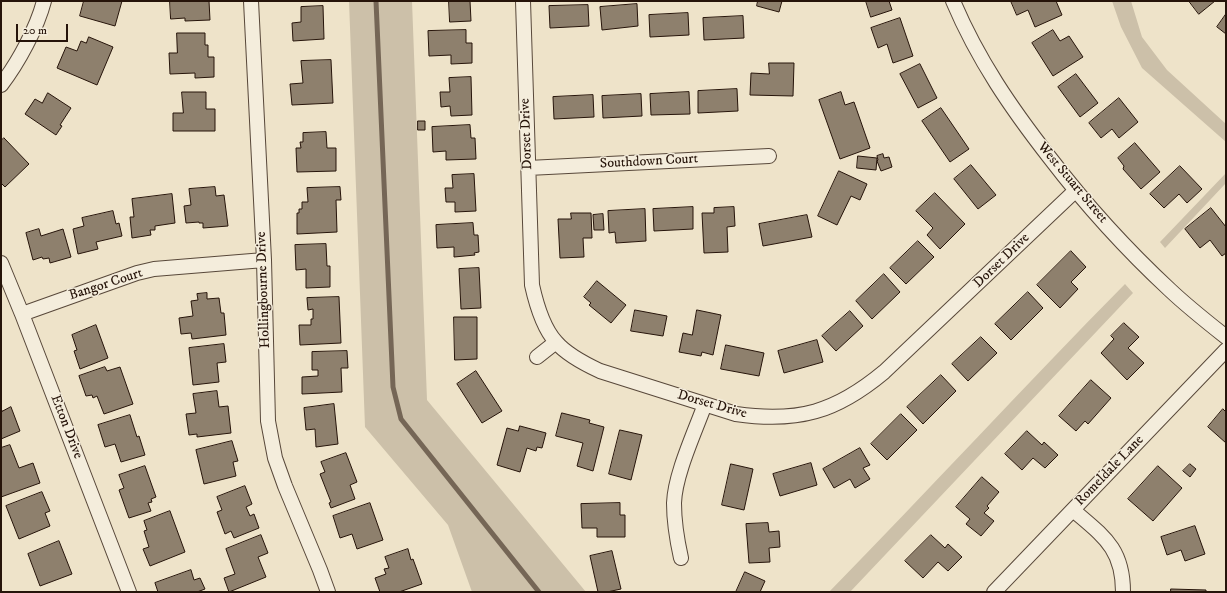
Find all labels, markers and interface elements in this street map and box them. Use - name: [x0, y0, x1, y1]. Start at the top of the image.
- scale bar: [18, 16, 70, 42]
- text: 20 m: [23, 23, 47, 38]
- street label: Dorset Drive: [517, 98, 537, 170]
- street label: West Stuart Street: [1033, 139, 1111, 227]
- street label: Southdown Court: [599, 151, 699, 173]
- street label: Dorset Drive: [970, 230, 1034, 292]
- street label: Hollingbourne Drive: [254, 231, 274, 349]
- street label: Bangor Court: [67, 265, 145, 305]
- street label: Dorset Drive: [675, 387, 749, 423]
- street label: Etton Drive: [46, 393, 86, 461]
- street label: Romeldale Lane: [1072, 432, 1148, 510]

